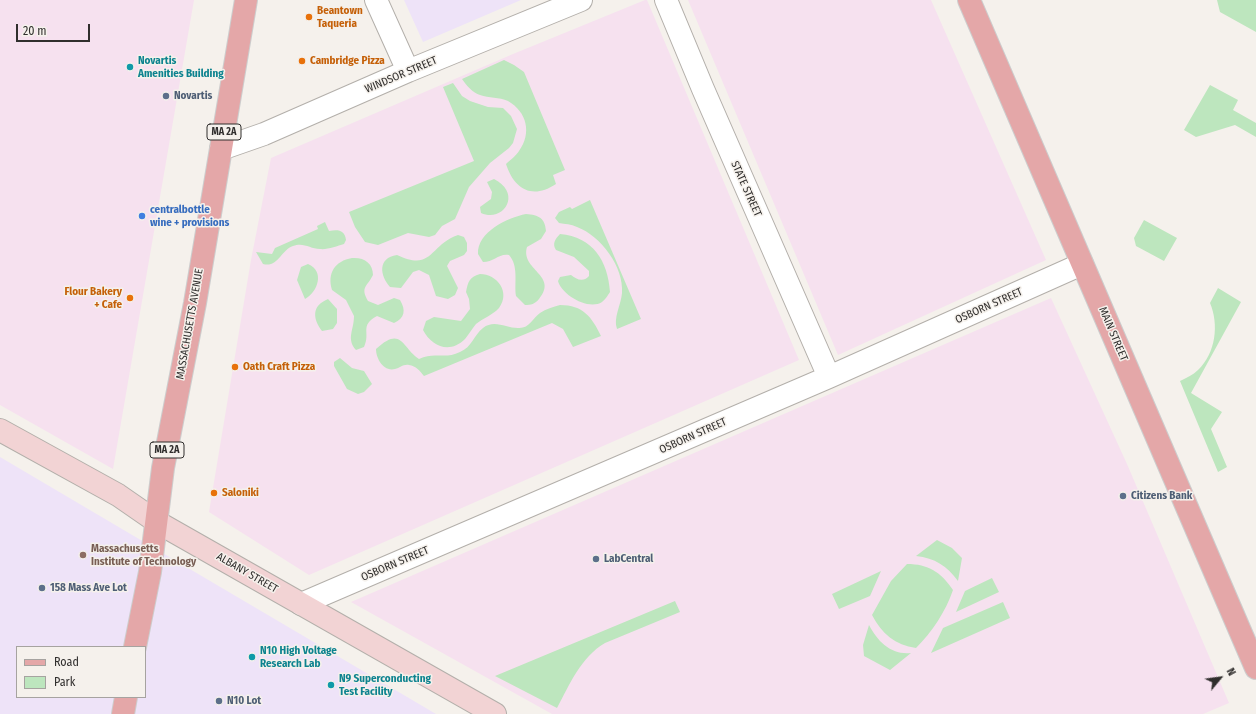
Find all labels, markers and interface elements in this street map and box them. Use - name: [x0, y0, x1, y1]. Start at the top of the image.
- place label: Beantown Taqueria: [317, 4, 363, 30]
- marker: Beantown Taqueria: [304, 12, 314, 22]
- scale bar: [18, 16, 92, 42]
- text: 20 m: [23, 24, 47, 38]
- place label: Novartis Amenities Building: [138, 54, 224, 80]
- place label: Cambridge Pizza: [310, 54, 385, 68]
- street label: WINDSOR STREET: [363, 54, 439, 96]
- marker: Cambridge Pizza: [297, 56, 307, 66]
- marker: Novartis Amenities Building: [125, 62, 135, 72]
- place label: Novartis: [174, 89, 212, 103]
- marker: Novartis: [161, 91, 171, 101]
- road number: MA 2A: [207, 124, 241, 140]
- street label: STATE STREET: [728, 159, 764, 219]
- place label: centralbottle wine + provisions: [150, 203, 229, 229]
- marker: centralbottle wine + provisions: [137, 211, 147, 221]
- street label: MASSACHUSETTS AVENUE: [174, 268, 206, 380]
- place label: Flour Bakery + Cafe: [65, 285, 122, 311]
- street label: OSBORN STREET: [953, 285, 1025, 327]
- marker: Flour Bakery + Cafe: [125, 293, 135, 303]
- street label: MAIN STREET: [1096, 305, 1130, 363]
- place label: Oath Craft Pizza: [243, 360, 315, 374]
- marker: Oath Craft Pizza: [230, 362, 240, 372]
- street label: OSBORN STREET: [657, 415, 729, 457]
- road number: MA 2A: [150, 442, 184, 458]
- place label: Saloniki: [222, 486, 259, 500]
- marker: Saloniki: [209, 488, 219, 498]
- place label: Citizens Bank: [1131, 489, 1192, 503]
- marker: Citizens Bank: [1118, 491, 1128, 501]
- place label: Massachusetts Institute of Technology: [91, 542, 196, 568]
- street label: OSBORN STREET: [359, 544, 431, 584]
- marker: Massachusetts Institute of Technology: [78, 550, 88, 560]
- street label: ALBANY STREET: [214, 550, 280, 596]
- place label: LabCentral: [604, 552, 653, 566]
- marker: LabCentral: [591, 554, 601, 564]
- place label: 158 Mass Ave Lot: [50, 581, 127, 595]
- marker: 158 Mass Ave Lot: [37, 583, 47, 593]
- place label: N10 High Voltage Research Lab: [260, 644, 337, 670]
- legend: [16, 646, 146, 698]
- marker: N10 High Voltage Research Lab: [247, 652, 257, 662]
- text: Road: [54, 655, 79, 669]
- north arrow: [1200, 658, 1240, 698]
- text: N: [1224, 666, 1238, 678]
- place label: N9 Superconducting Test Facility: [339, 672, 431, 698]
- text: Park: [54, 675, 75, 689]
- marker: N9 Superconducting Test Facility: [326, 680, 336, 690]
- place label: N10 Lot: [227, 694, 261, 708]
- marker: N10 Lot: [214, 696, 224, 706]

